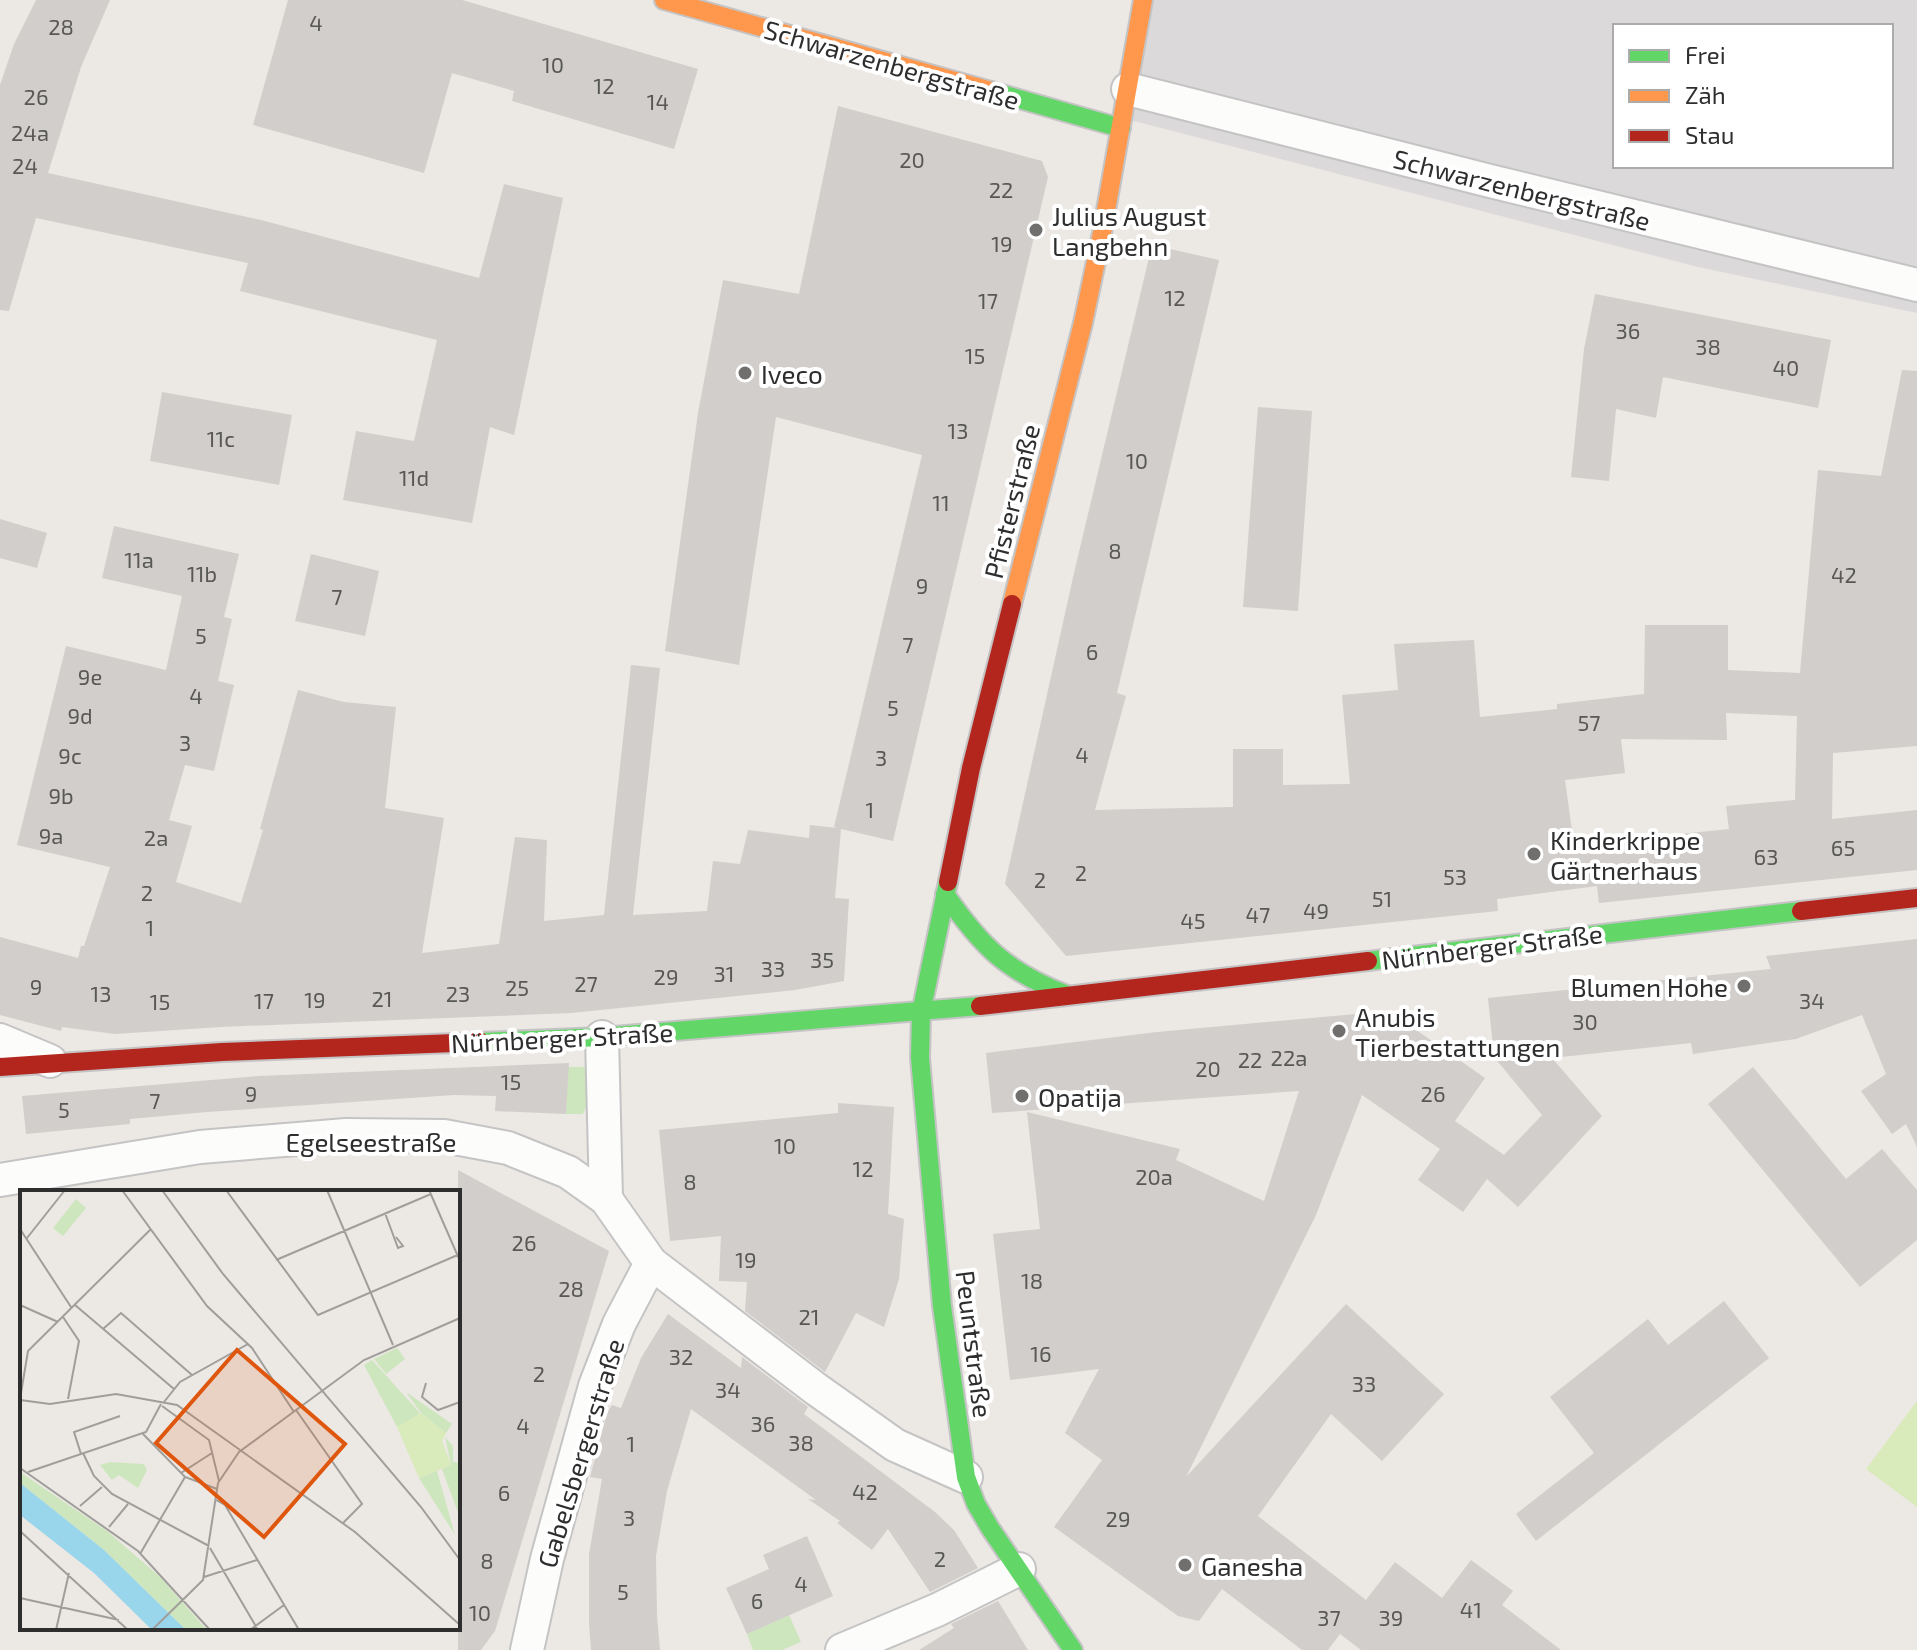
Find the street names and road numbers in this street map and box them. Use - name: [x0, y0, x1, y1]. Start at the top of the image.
- street label: Schwarzenbergstraße: [761, 13, 1023, 115]
- street label: Schwarzenbergstraße: [1390, 142, 1654, 236]
- street label: Pfisterstraße: [977, 421, 1045, 581]
- street label: Nürnberger Straße: [1380, 917, 1604, 975]
- street label: Nürnberger Straße: [450, 1016, 674, 1058]
- street label: Egelseestraße: [285, 1126, 457, 1157]
- street label: Peuntstraße: [951, 1269, 999, 1419]
- street label: Gabelsbergerstraße: [530, 1335, 630, 1571]

